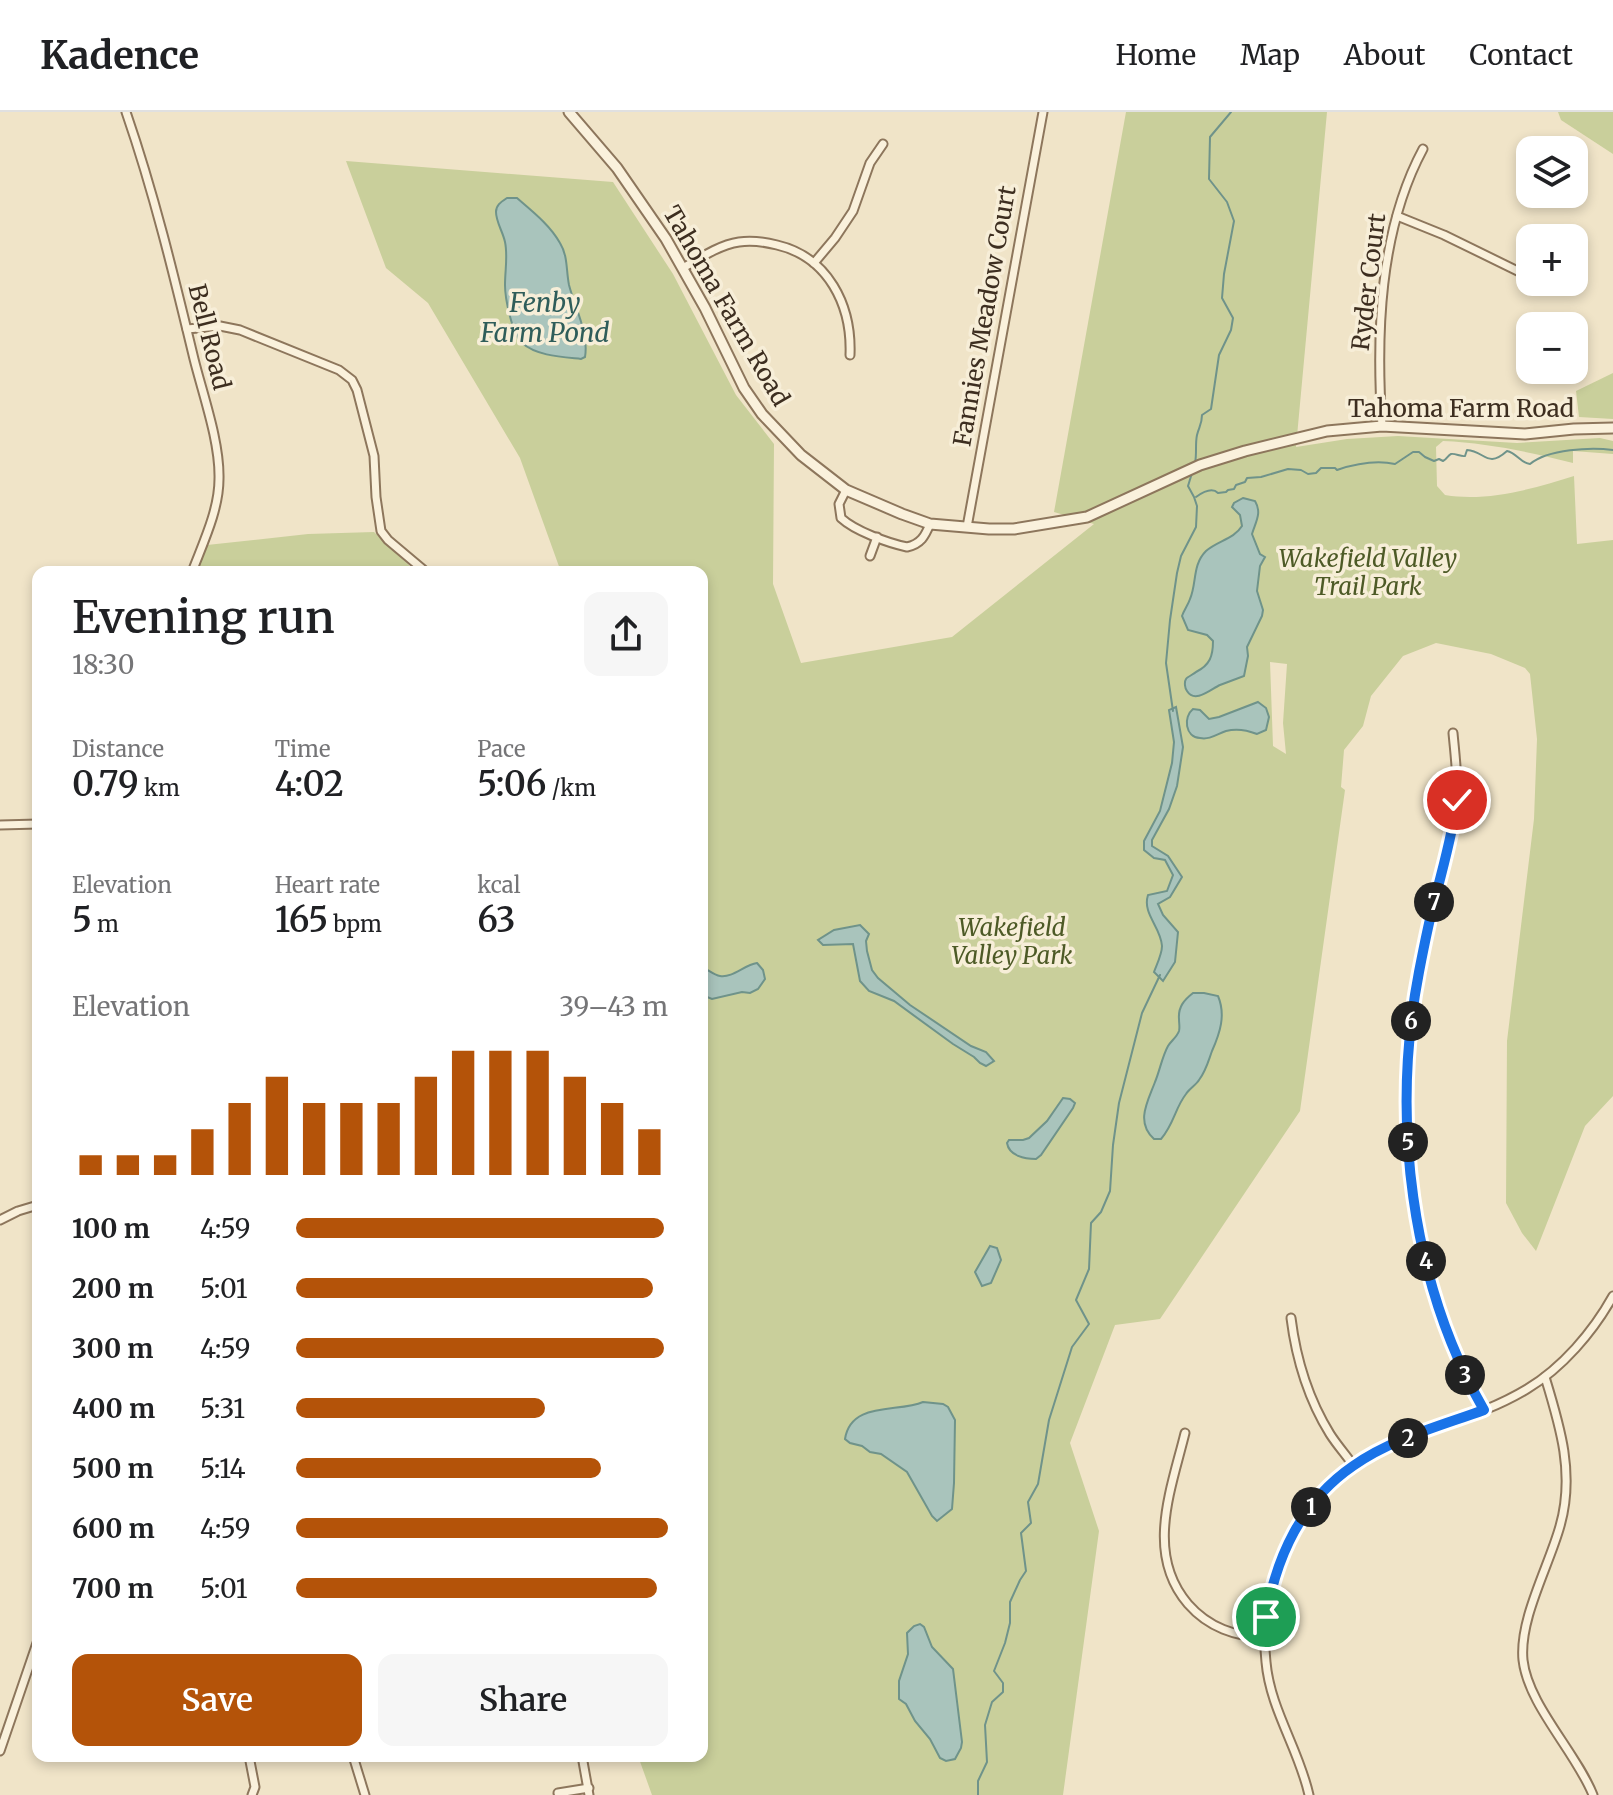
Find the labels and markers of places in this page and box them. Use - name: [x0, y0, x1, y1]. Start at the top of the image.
- pin: [1423, 766, 1491, 834]
- pin: 7: [1414, 882, 1454, 922]
- pin: 6: [1391, 1001, 1431, 1041]
- pin: 5: [1388, 1122, 1428, 1162]
- pin: 4: [1406, 1241, 1446, 1281]
- pin: 3: [1445, 1355, 1485, 1395]
- pin: 2: [1388, 1418, 1428, 1458]
- pin: 1: [1291, 1487, 1331, 1527]
- pin: [1232, 1583, 1300, 1651]

